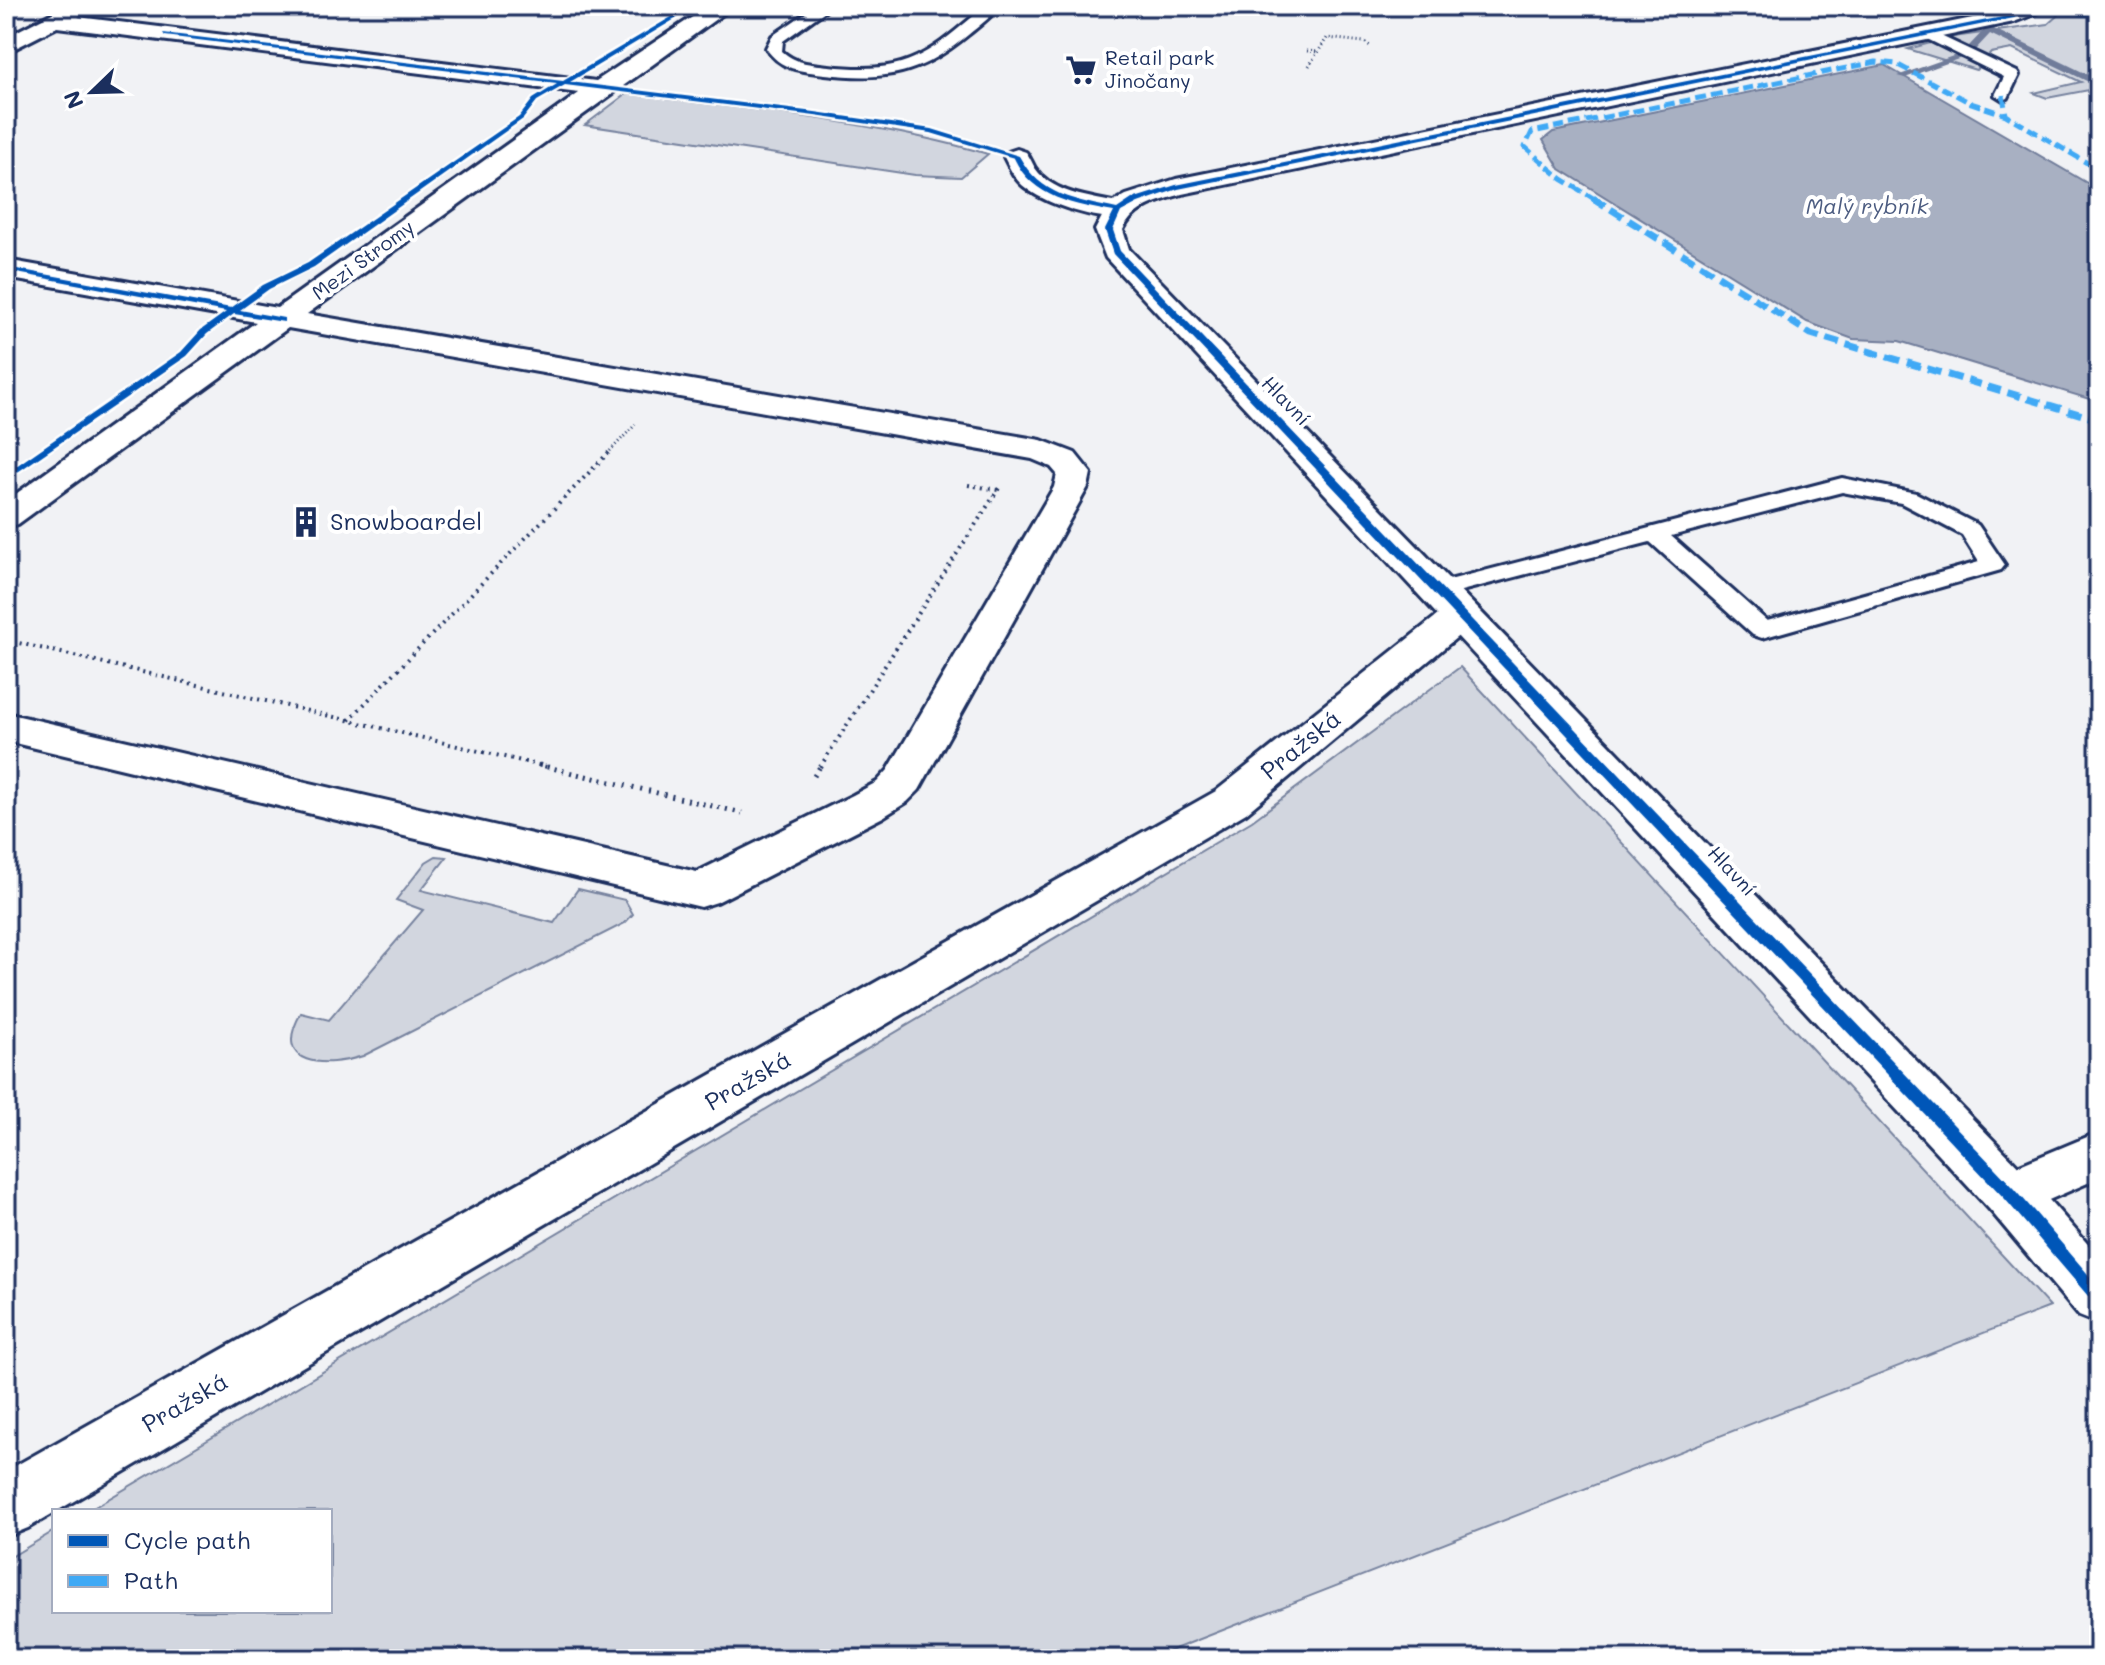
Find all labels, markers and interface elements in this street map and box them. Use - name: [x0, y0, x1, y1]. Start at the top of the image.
- place label: Retail park Jinočany: [1105, 44, 1214, 93]
- north arrow: [52, 52, 132, 132]
- supermarket icon: Retail park Jinočany: [1064, 53, 1098, 87]
- text: N: [57, 87, 90, 113]
- water label: Malý rybník: [1806, 191, 1930, 220]
- street label: Mezi Stromy: [306, 213, 419, 305]
- street label: Hlavní: [1257, 370, 1317, 431]
- building icon: Snowboardel: [289, 505, 323, 539]
- place label: Snowboardel: [330, 505, 482, 536]
- street label: Pražská: [1254, 702, 1346, 786]
- street label: Hlavní: [1703, 840, 1763, 901]
- street label: Pražská: [699, 1043, 796, 1117]
- street label: Pražská: [136, 1365, 233, 1439]
- legend: [52, 1509, 332, 1613]
- text: Cycle path: [124, 1524, 250, 1555]
- text: Path: [124, 1564, 178, 1595]

